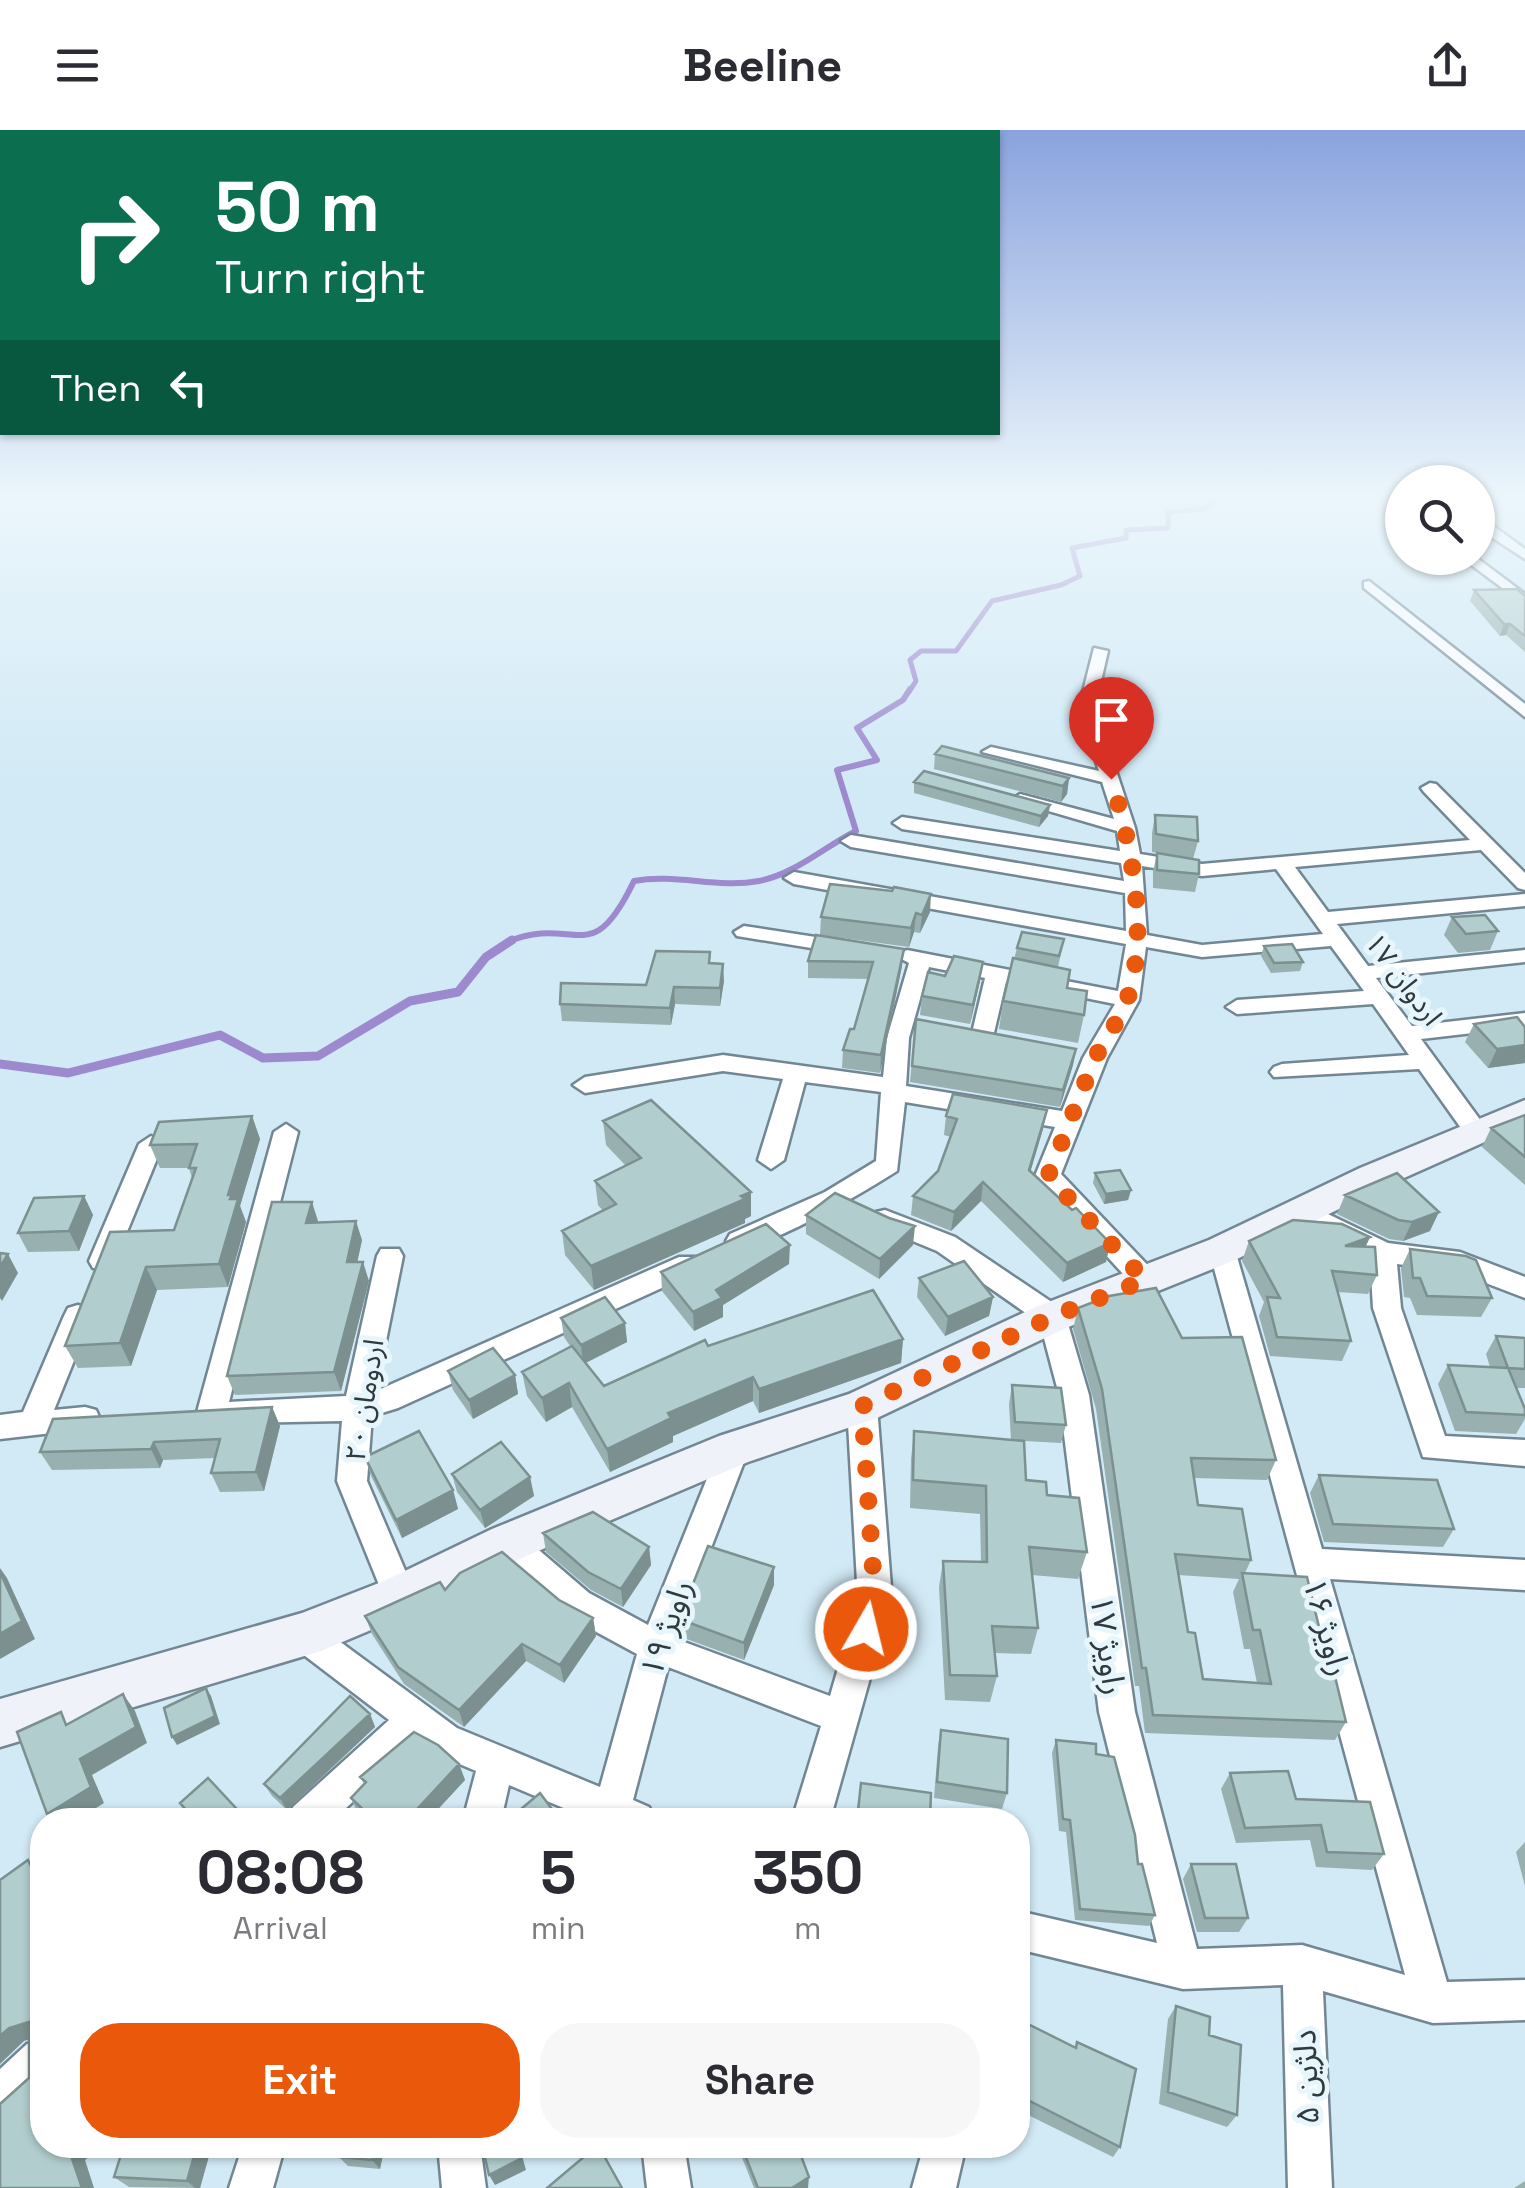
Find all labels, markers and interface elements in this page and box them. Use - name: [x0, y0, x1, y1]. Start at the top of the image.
- text: Beeline: [683, 37, 842, 94]
- icon: menu: [50, 38, 105, 93]
- icon: share: [1420, 38, 1475, 93]
- text: 50 m: [215, 162, 380, 251]
- icon: right: [50, 170, 180, 300]
- text: Turn right: [215, 249, 426, 306]
- icon: left: [161, 360, 216, 415]
- text: Then: [50, 364, 141, 412]
- map controls: [1385, 465, 1495, 575]
- button: search: [1385, 465, 1495, 575]
- pin: [1069, 677, 1154, 780]
- icon: arrive: [1084, 692, 1139, 747]
- street label: اردوان ۱۷: [1357, 925, 1451, 1033]
- street label: اردومان ۲۰: [337, 1336, 391, 1464]
- street label: راویژ ۱۶: [1294, 1573, 1360, 1681]
- street label: راویژ ۱۹: [631, 1574, 701, 1682]
- position arrow: [814, 1577, 918, 1681]
- street label: راویژ ۱۷: [1081, 1593, 1135, 1697]
- text: 08:08: [197, 1834, 364, 1911]
- text: 5: [540, 1834, 576, 1911]
- text: 350: [752, 1834, 864, 1911]
- text: Arrival: [233, 1908, 328, 1948]
- text: min: [531, 1908, 586, 1948]
- text: m: [794, 1908, 822, 1948]
- button: Exit: [80, 2023, 520, 2138]
- button: Share: [540, 2023, 980, 2138]
- street label: دلژین ۵: [1284, 2029, 1328, 2125]

